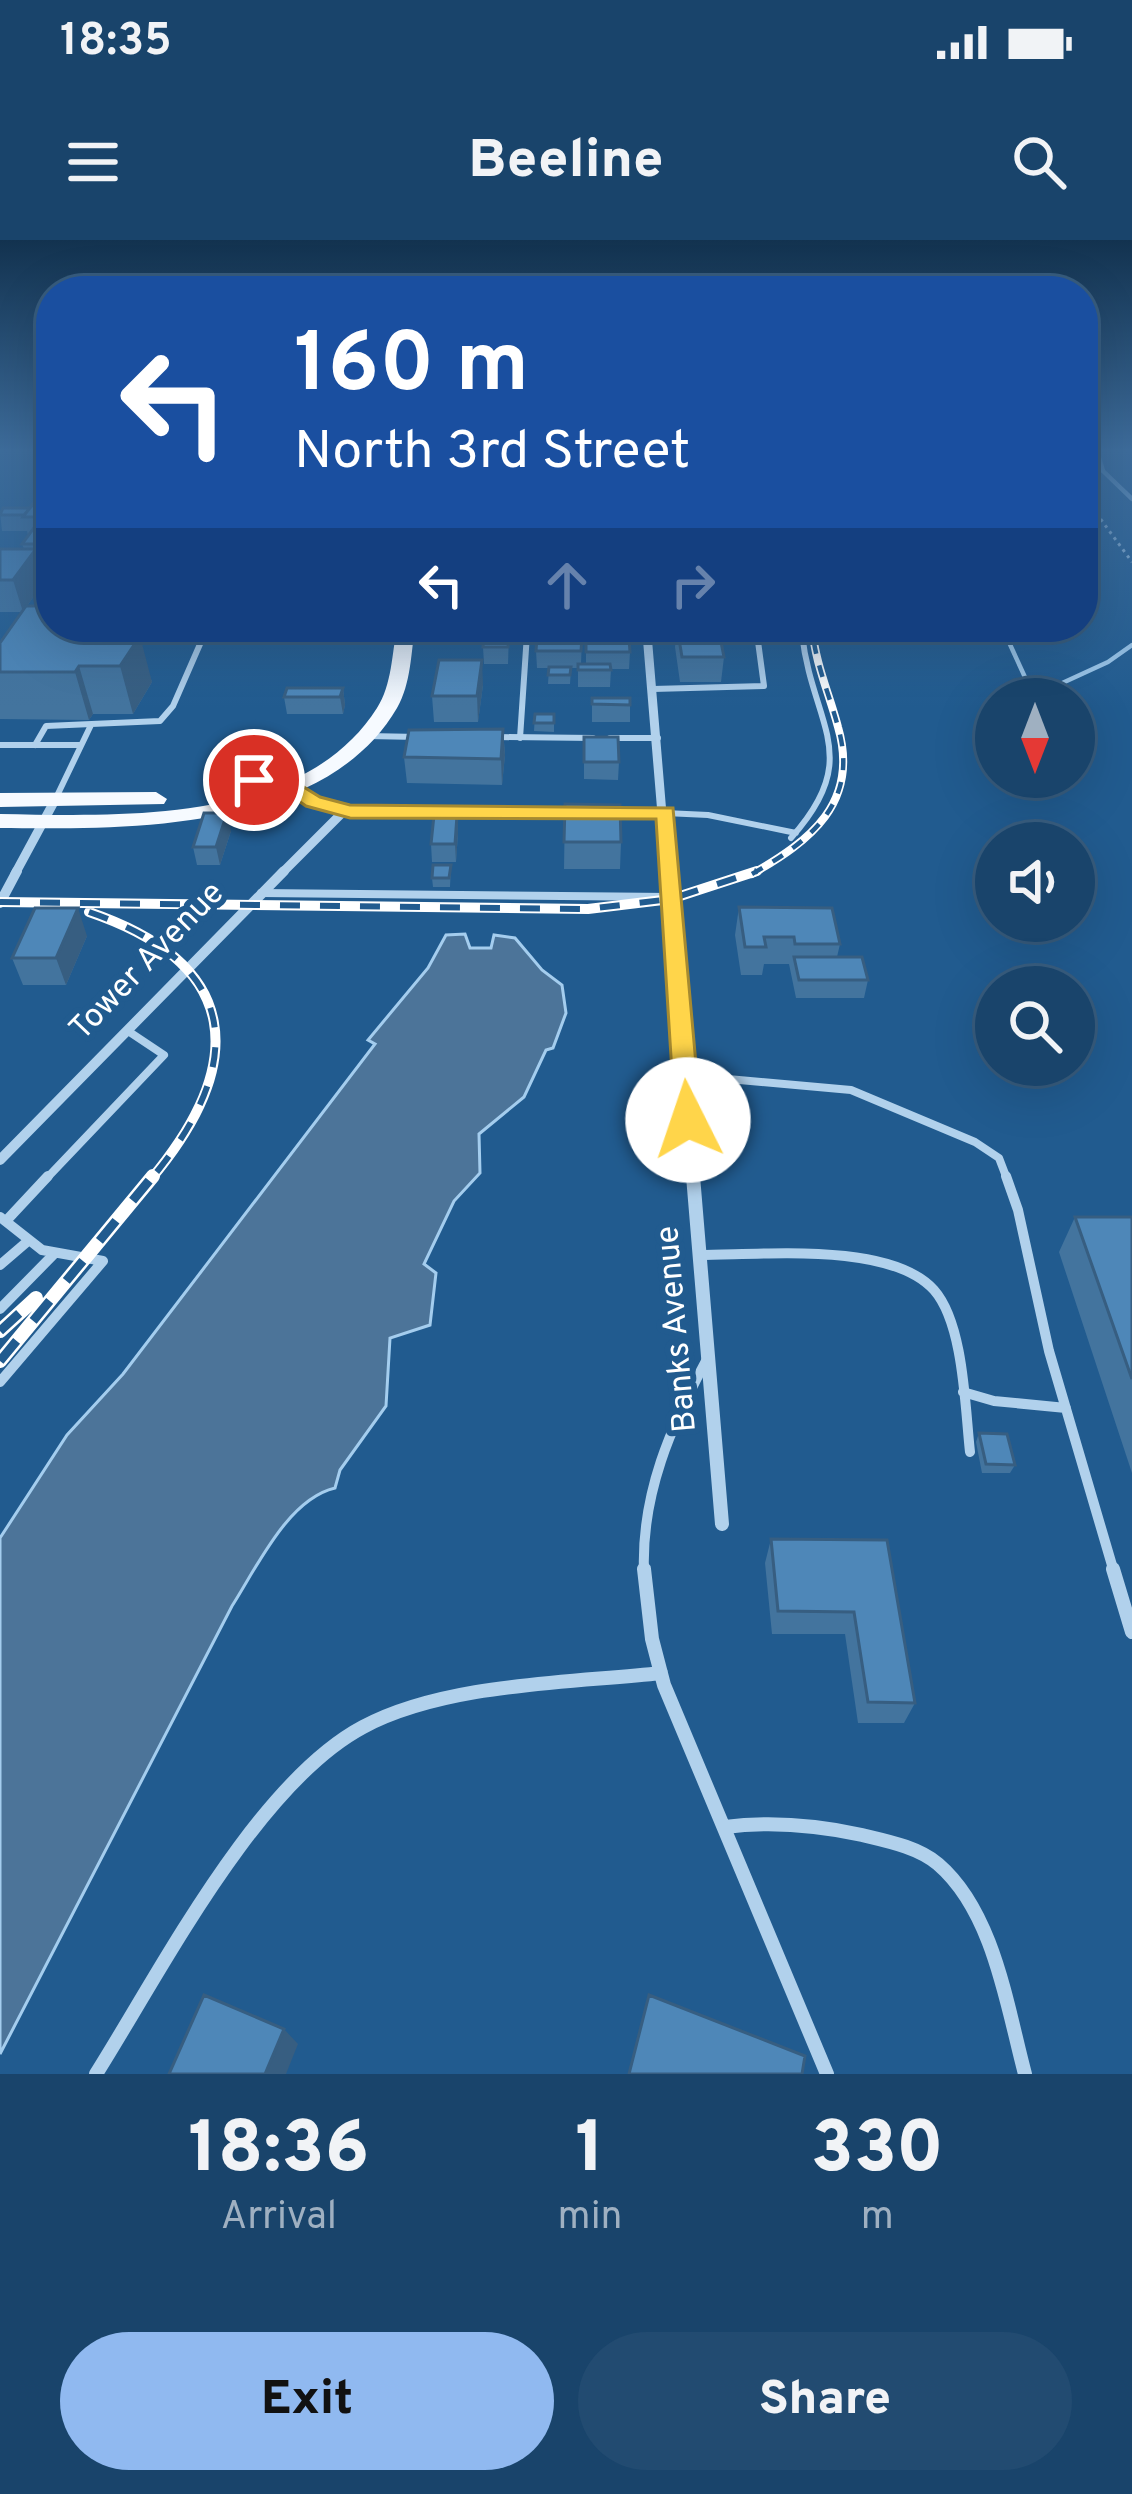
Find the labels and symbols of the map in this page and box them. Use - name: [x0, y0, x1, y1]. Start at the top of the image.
- north arrow: [975, 678, 1095, 798]
- pin: [203, 729, 305, 831]
- street label: Tower Avenue: [62, 874, 234, 1050]
- position arrow: [625, 1057, 751, 1183]
- street label: Banks Avenue: [648, 1224, 708, 1434]

